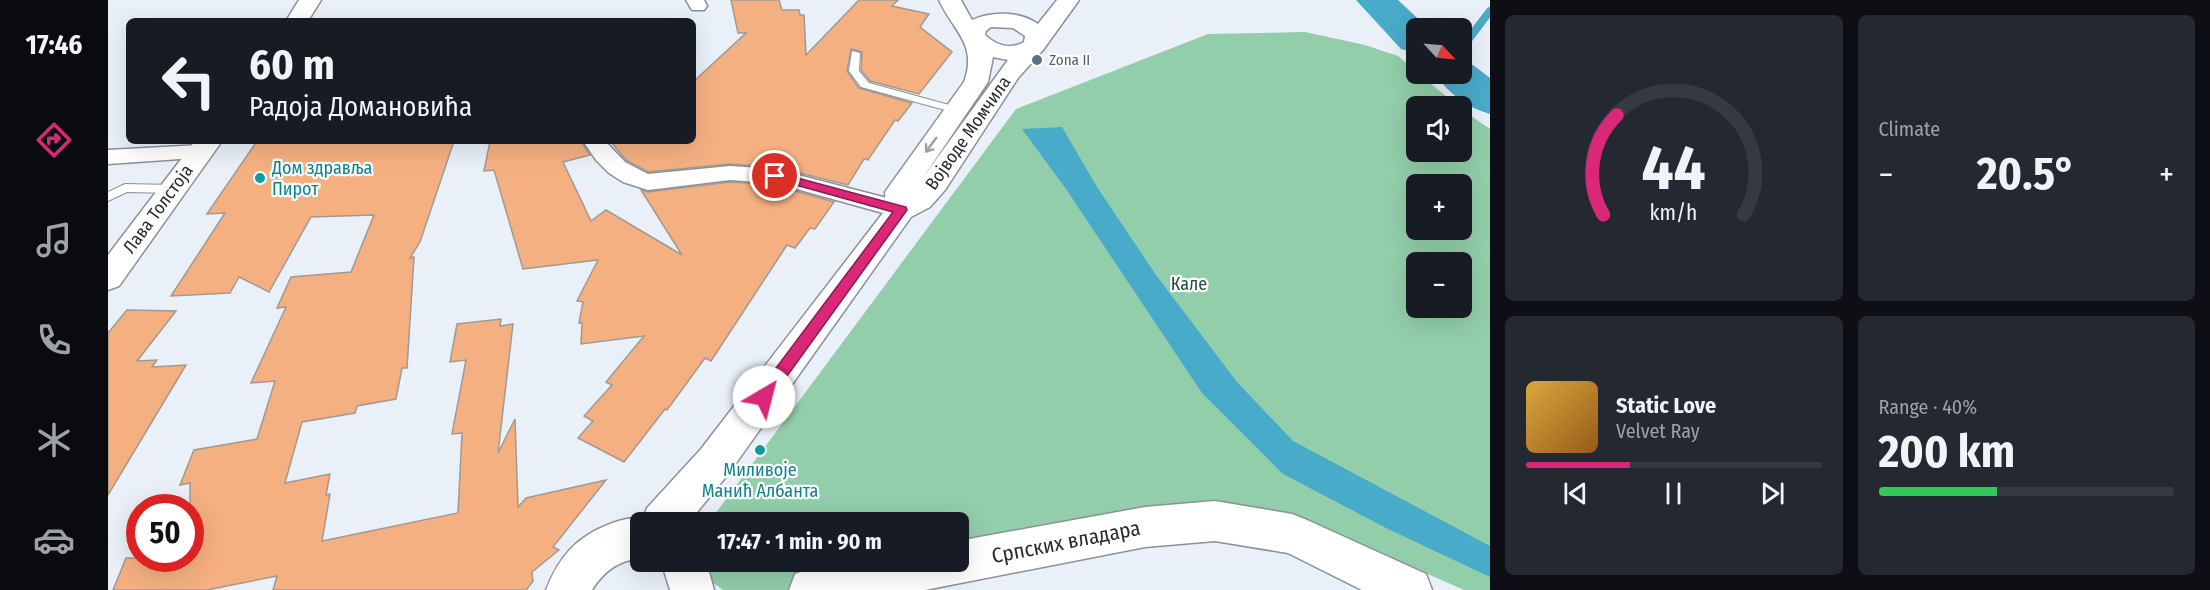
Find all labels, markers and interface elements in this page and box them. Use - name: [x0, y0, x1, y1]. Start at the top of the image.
- north arrow: [1406, 18, 1472, 84]
- map controls: [1406, 18, 1472, 318]
- text: 17:46: [26, 29, 82, 61]
- text: 60 m: [249, 40, 335, 90]
- icon: left: [150, 42, 228, 120]
- place label: Zona II: [1049, 51, 1090, 69]
- marker: Zona II: [1030, 53, 1044, 67]
- street label: Војводе Момчила: [921, 72, 1016, 194]
- text: Радоја Домановића: [249, 91, 472, 123]
- button: sound: [1406, 96, 1472, 162]
- text: Climate: [1879, 117, 1940, 141]
- icon: directions: [33, 119, 75, 161]
- text: 44: [1642, 131, 1706, 206]
- one-way arrow: [924, 137, 937, 153]
- text: 20.5°: [1977, 147, 2076, 201]
- pin: [749, 150, 800, 201]
- text: −: [1879, 155, 1893, 195]
- text: +: [2159, 155, 2174, 195]
- place label: Дом здравља Пирот: [271, 157, 372, 200]
- icon: arrive: [758, 159, 791, 192]
- street label: Лава Толстоја: [118, 160, 198, 258]
- marker: Дом здравља Пирот: [253, 171, 267, 185]
- button: +: [1406, 174, 1472, 240]
- text: km/h: [1650, 200, 1698, 226]
- icon: music: [33, 219, 75, 261]
- button: −: [1406, 252, 1472, 318]
- park label: Кале: [1171, 273, 1207, 295]
- icon: phone: [33, 319, 75, 361]
- position arrow: [732, 365, 796, 429]
- text: Static Love: [1616, 392, 1716, 419]
- text: Range · 40%: [1879, 395, 1977, 419]
- icon: climate: [33, 419, 75, 461]
- text: Velvet Ray: [1616, 419, 1700, 443]
- text: 200 km: [1879, 425, 2015, 479]
- marker: Миливоје Манић Албанта: [753, 443, 767, 457]
- place label: Миливоје Манић Албанта: [702, 459, 818, 502]
- icon: previous: [1559, 477, 1592, 510]
- icon: pause: [1657, 477, 1690, 510]
- icon: next: [1756, 477, 1789, 510]
- speed limit sign: 50: [126, 494, 204, 572]
- street label: Српских владара: [989, 515, 1143, 569]
- icon: car: [33, 519, 75, 561]
- text: 17:47 · 1 min · 90 m: [717, 528, 882, 555]

